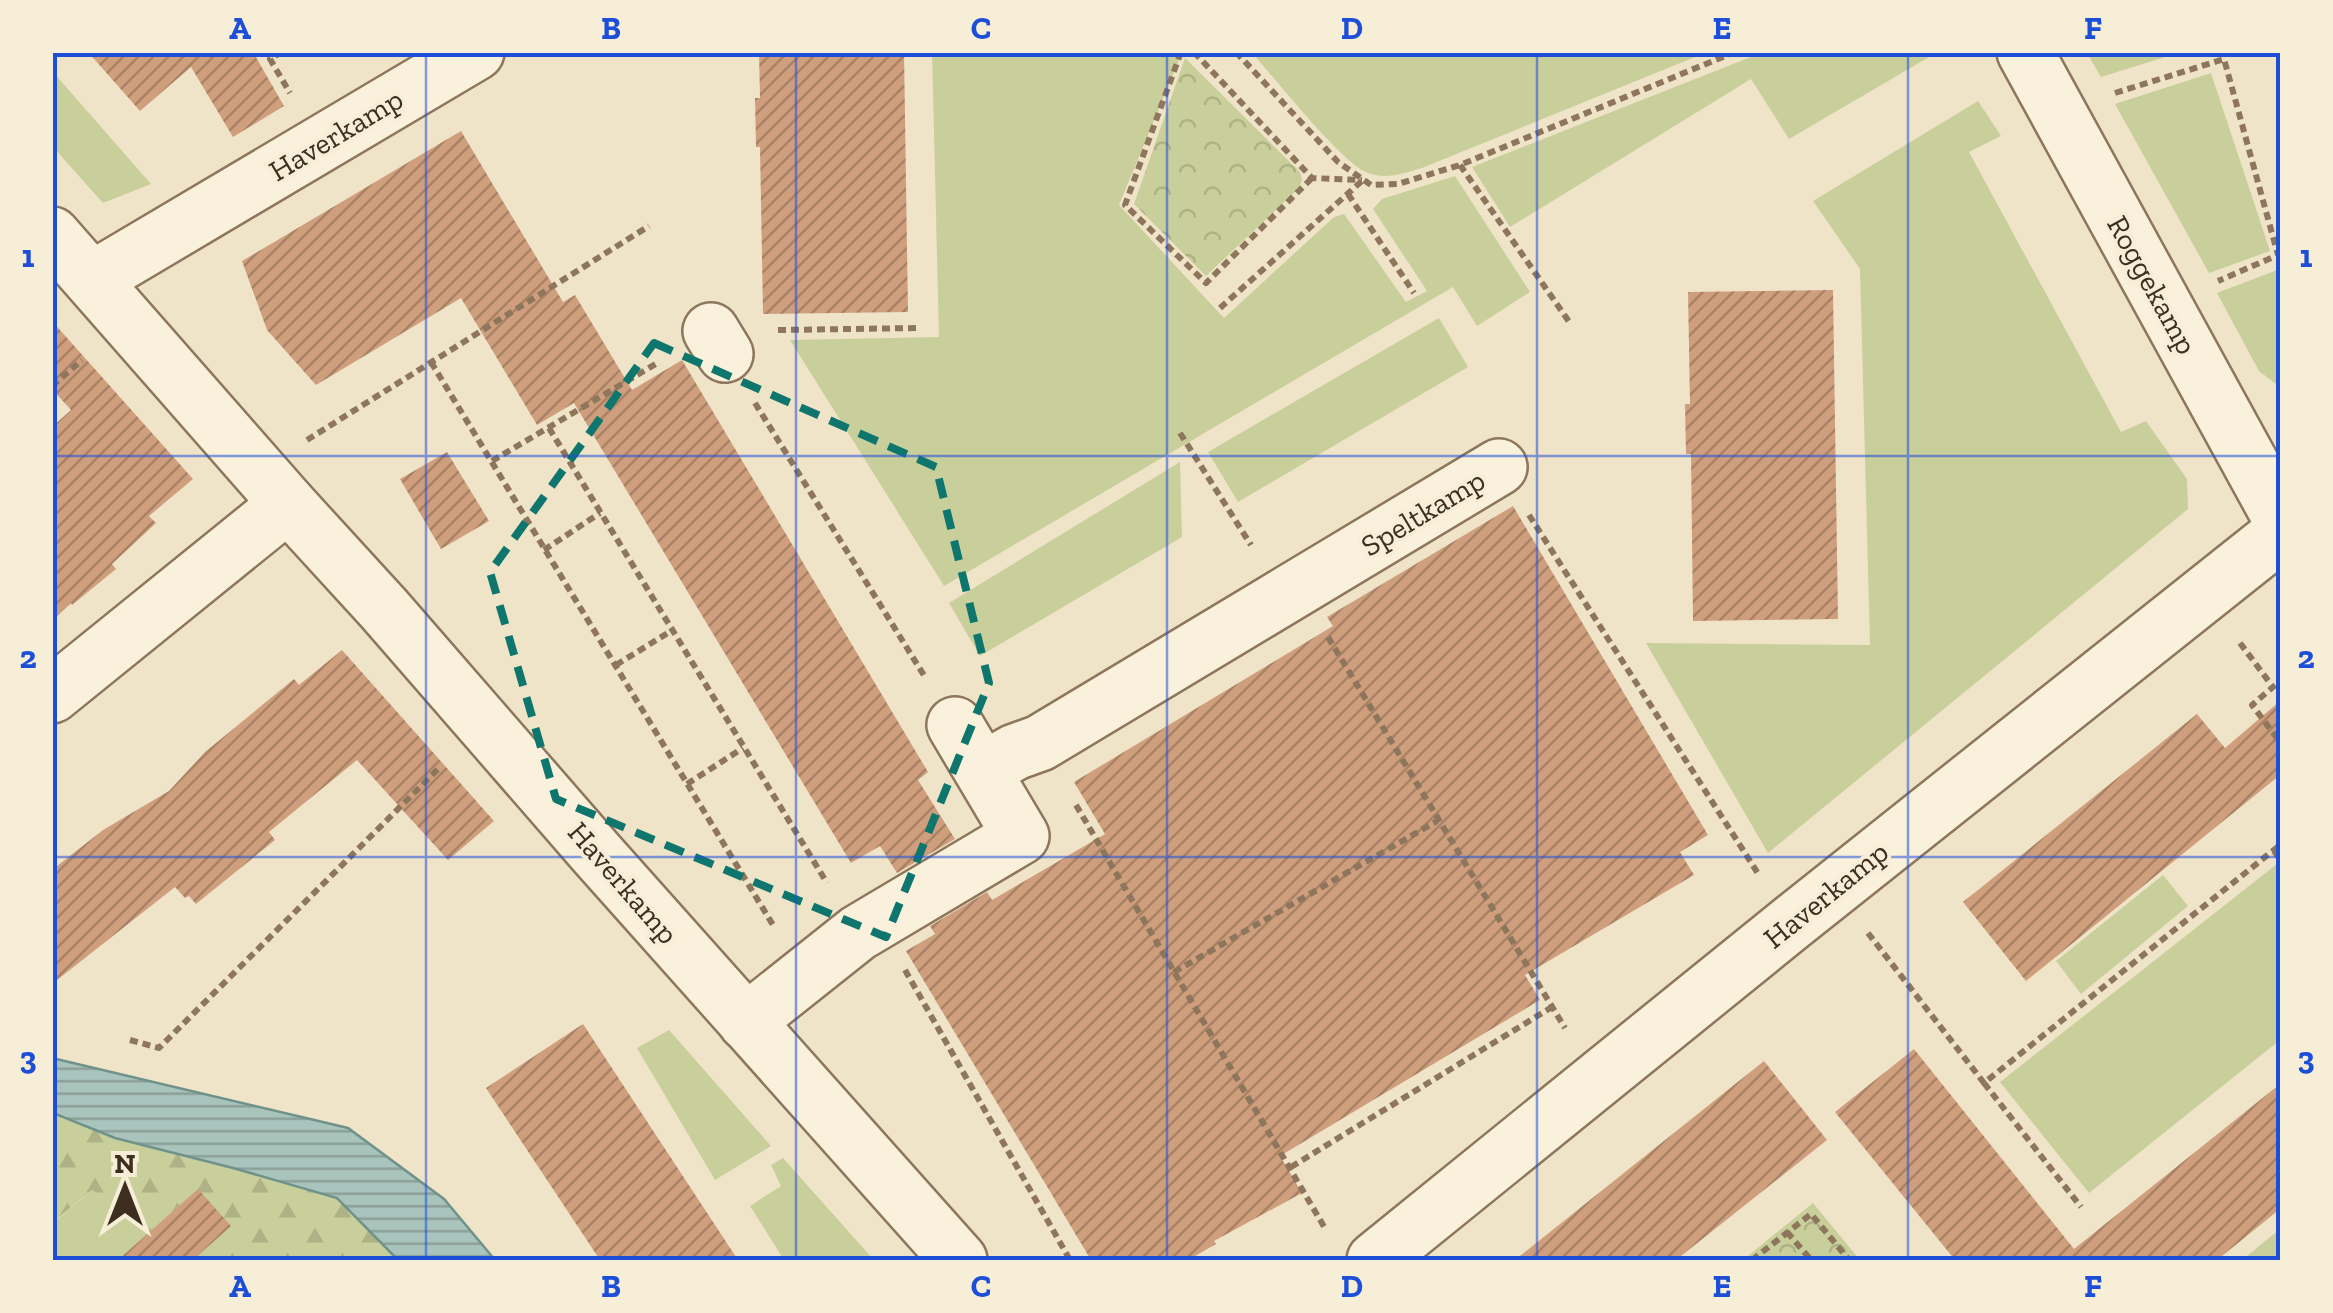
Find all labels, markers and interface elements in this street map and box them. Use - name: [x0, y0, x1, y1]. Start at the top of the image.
- text: A: [229, 9, 251, 47]
- text: B: [601, 9, 621, 47]
- text: C: [971, 9, 991, 47]
- text: D: [1341, 9, 1363, 47]
- text: E: [1713, 9, 1731, 47]
- text: F: [2084, 9, 2102, 47]
- street label: Haverkamp: [262, 81, 410, 189]
- street label: Roggekamp: [2099, 209, 2205, 361]
- text: 1: [22, 237, 35, 275]
- text: 1: [2300, 237, 2313, 275]
- street label: Speltkamp: [1355, 462, 1491, 564]
- text: 2: [19, 638, 37, 676]
- text: 2: [2297, 638, 2315, 676]
- street label: Haverkamp: [560, 815, 686, 951]
- street label: Haverkamp: [1756, 834, 1896, 956]
- text: 3: [19, 1039, 37, 1077]
- text: 3: [2297, 1039, 2315, 1077]
- north arrow: [75, 1138, 175, 1238]
- text: N: [114, 1147, 136, 1180]
- text: A: [229, 1267, 251, 1305]
- text: B: [601, 1267, 621, 1305]
- text: C: [971, 1267, 991, 1305]
- text: D: [1341, 1267, 1363, 1305]
- text: E: [1713, 1267, 1731, 1305]
- text: F: [2084, 1267, 2102, 1305]

